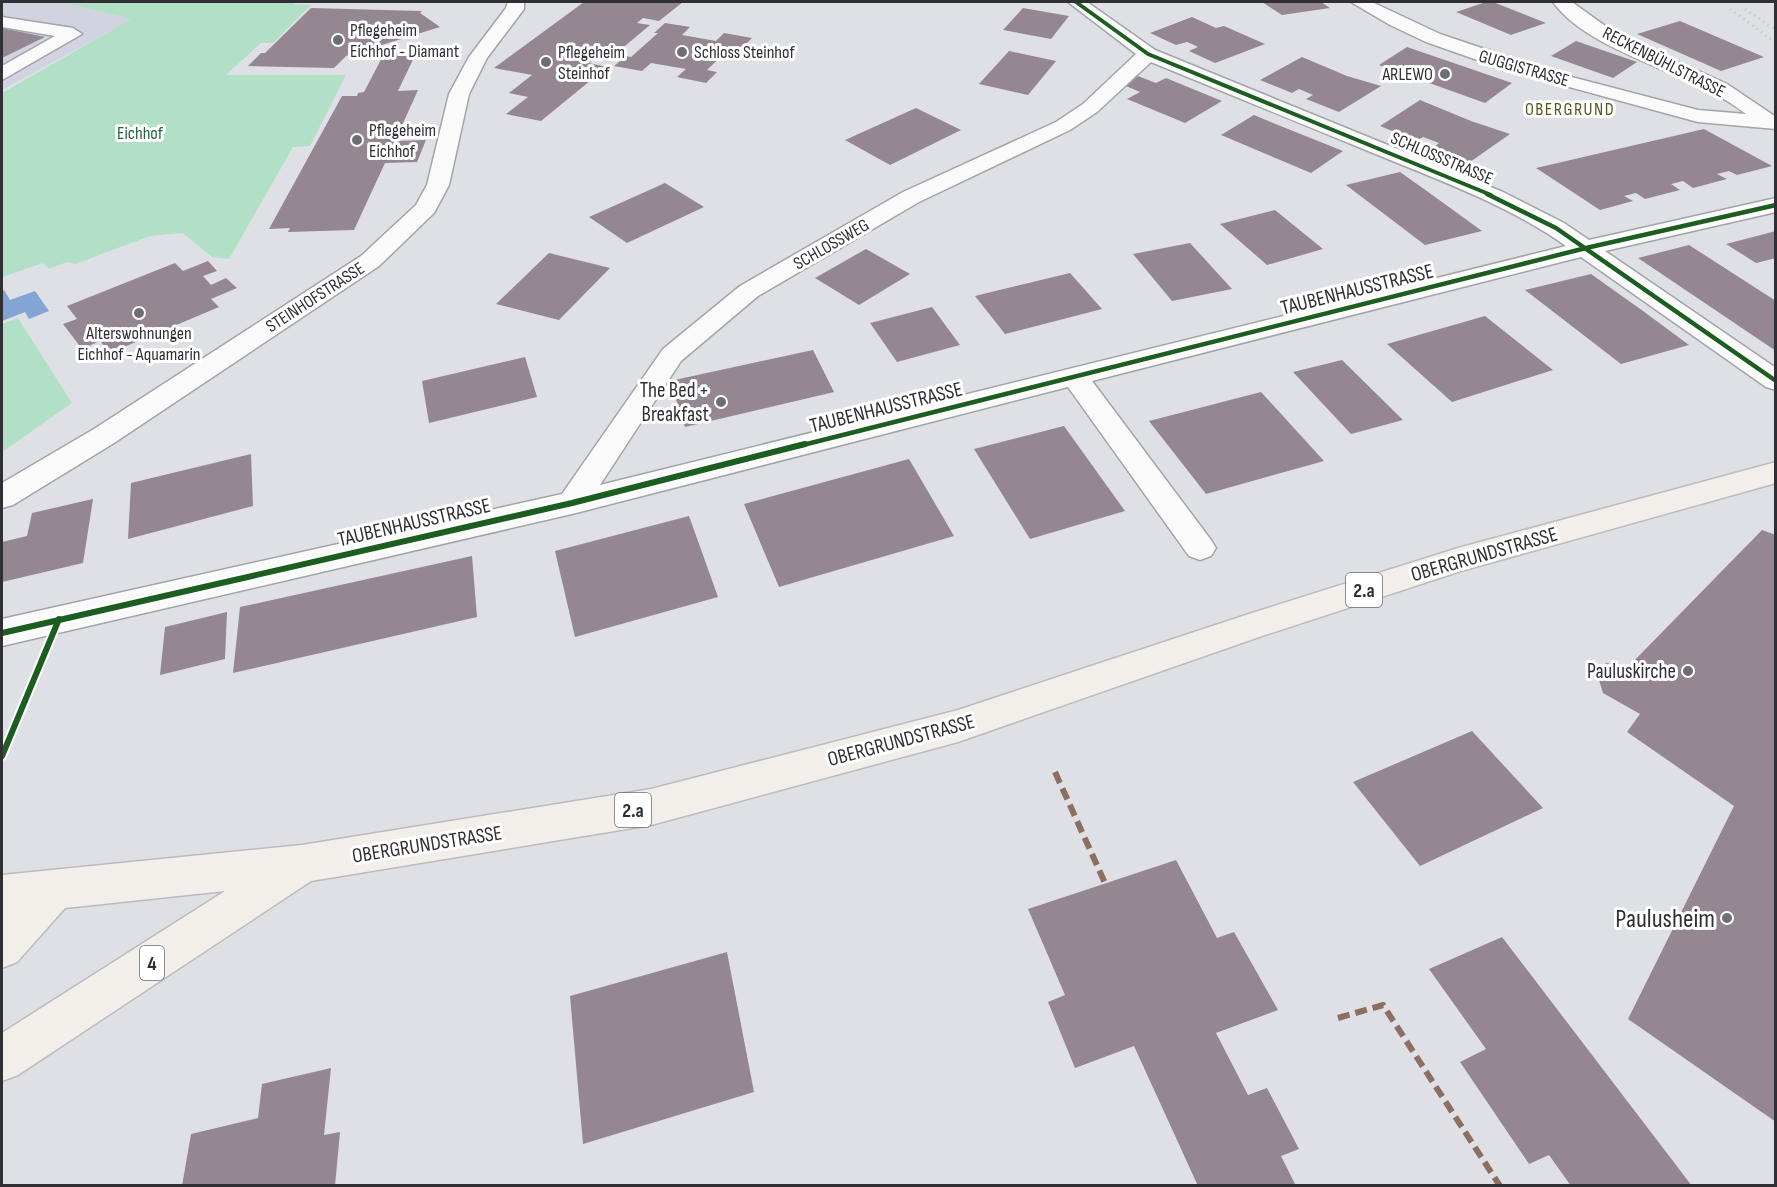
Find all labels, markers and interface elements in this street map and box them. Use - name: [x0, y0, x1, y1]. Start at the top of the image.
- place label: Pflegeheim Eichhof - Diamant: [350, 20, 460, 62]
- street label: RECKENBÜHLSTRASSE: [1599, 22, 1729, 102]
- marker: Pflegeheim Eichhof - Diamant: [331, 33, 345, 47]
- place label: Pflegeheim Steinhof: [558, 42, 625, 84]
- place label: Schloss Steinhof: [694, 42, 795, 63]
- marker: Schloss Steinhof: [675, 45, 689, 59]
- street label: GUGGISTRASSE: [1476, 46, 1571, 91]
- marker: Pflegeheim Steinhof: [539, 55, 553, 69]
- place label: ARLEWO: [1381, 64, 1433, 85]
- marker: ARLEWO: [1438, 67, 1452, 81]
- district label: OBERGRUND: [1525, 99, 1615, 120]
- place label: Pflegeheim Eichhof: [369, 120, 436, 162]
- park label: Eichhof: [117, 123, 164, 144]
- street label: SCHLOSSSTRASSE: [1388, 128, 1496, 189]
- marker: Pflegeheim Eichhof: [350, 133, 364, 147]
- street label: SCHLOSSWEG: [790, 214, 873, 274]
- street label: STEINHOFSTRASSE: [262, 258, 368, 337]
- street label: TAUBENHAUSSTRASSE: [1278, 258, 1436, 321]
- marker: Alterswohnungen Eichhof - Aquamarin: [132, 306, 146, 320]
- place label: Alterswohnungen Eichhof - Aquamarin: [78, 323, 200, 365]
- street label: TAUBENHAUSSTRASSE: [807, 376, 965, 439]
- place label: The Bed + Breakfast: [640, 378, 709, 427]
- marker: The Bed + Breakfast: [714, 395, 728, 409]
- street label: TAUBENHAUSSTRASSE: [335, 493, 493, 552]
- street label: OBERGRUNDSTRASSE: [1408, 522, 1560, 587]
- road number: 2.a: [1346, 573, 1382, 607]
- place label: Pauluskirche: [1587, 659, 1676, 684]
- marker: Pauluskirche: [1681, 664, 1695, 678]
- street label: OBERGRUNDSTRASSE: [825, 709, 978, 772]
- road number: 2.a: [615, 793, 651, 827]
- street label: OBERGRUNDSTRASSE: [350, 820, 504, 869]
- place label: Paulusheim: [1615, 904, 1715, 935]
- marker: Paulusheim: [1720, 911, 1734, 925]
- road number: 4: [140, 946, 164, 980]

